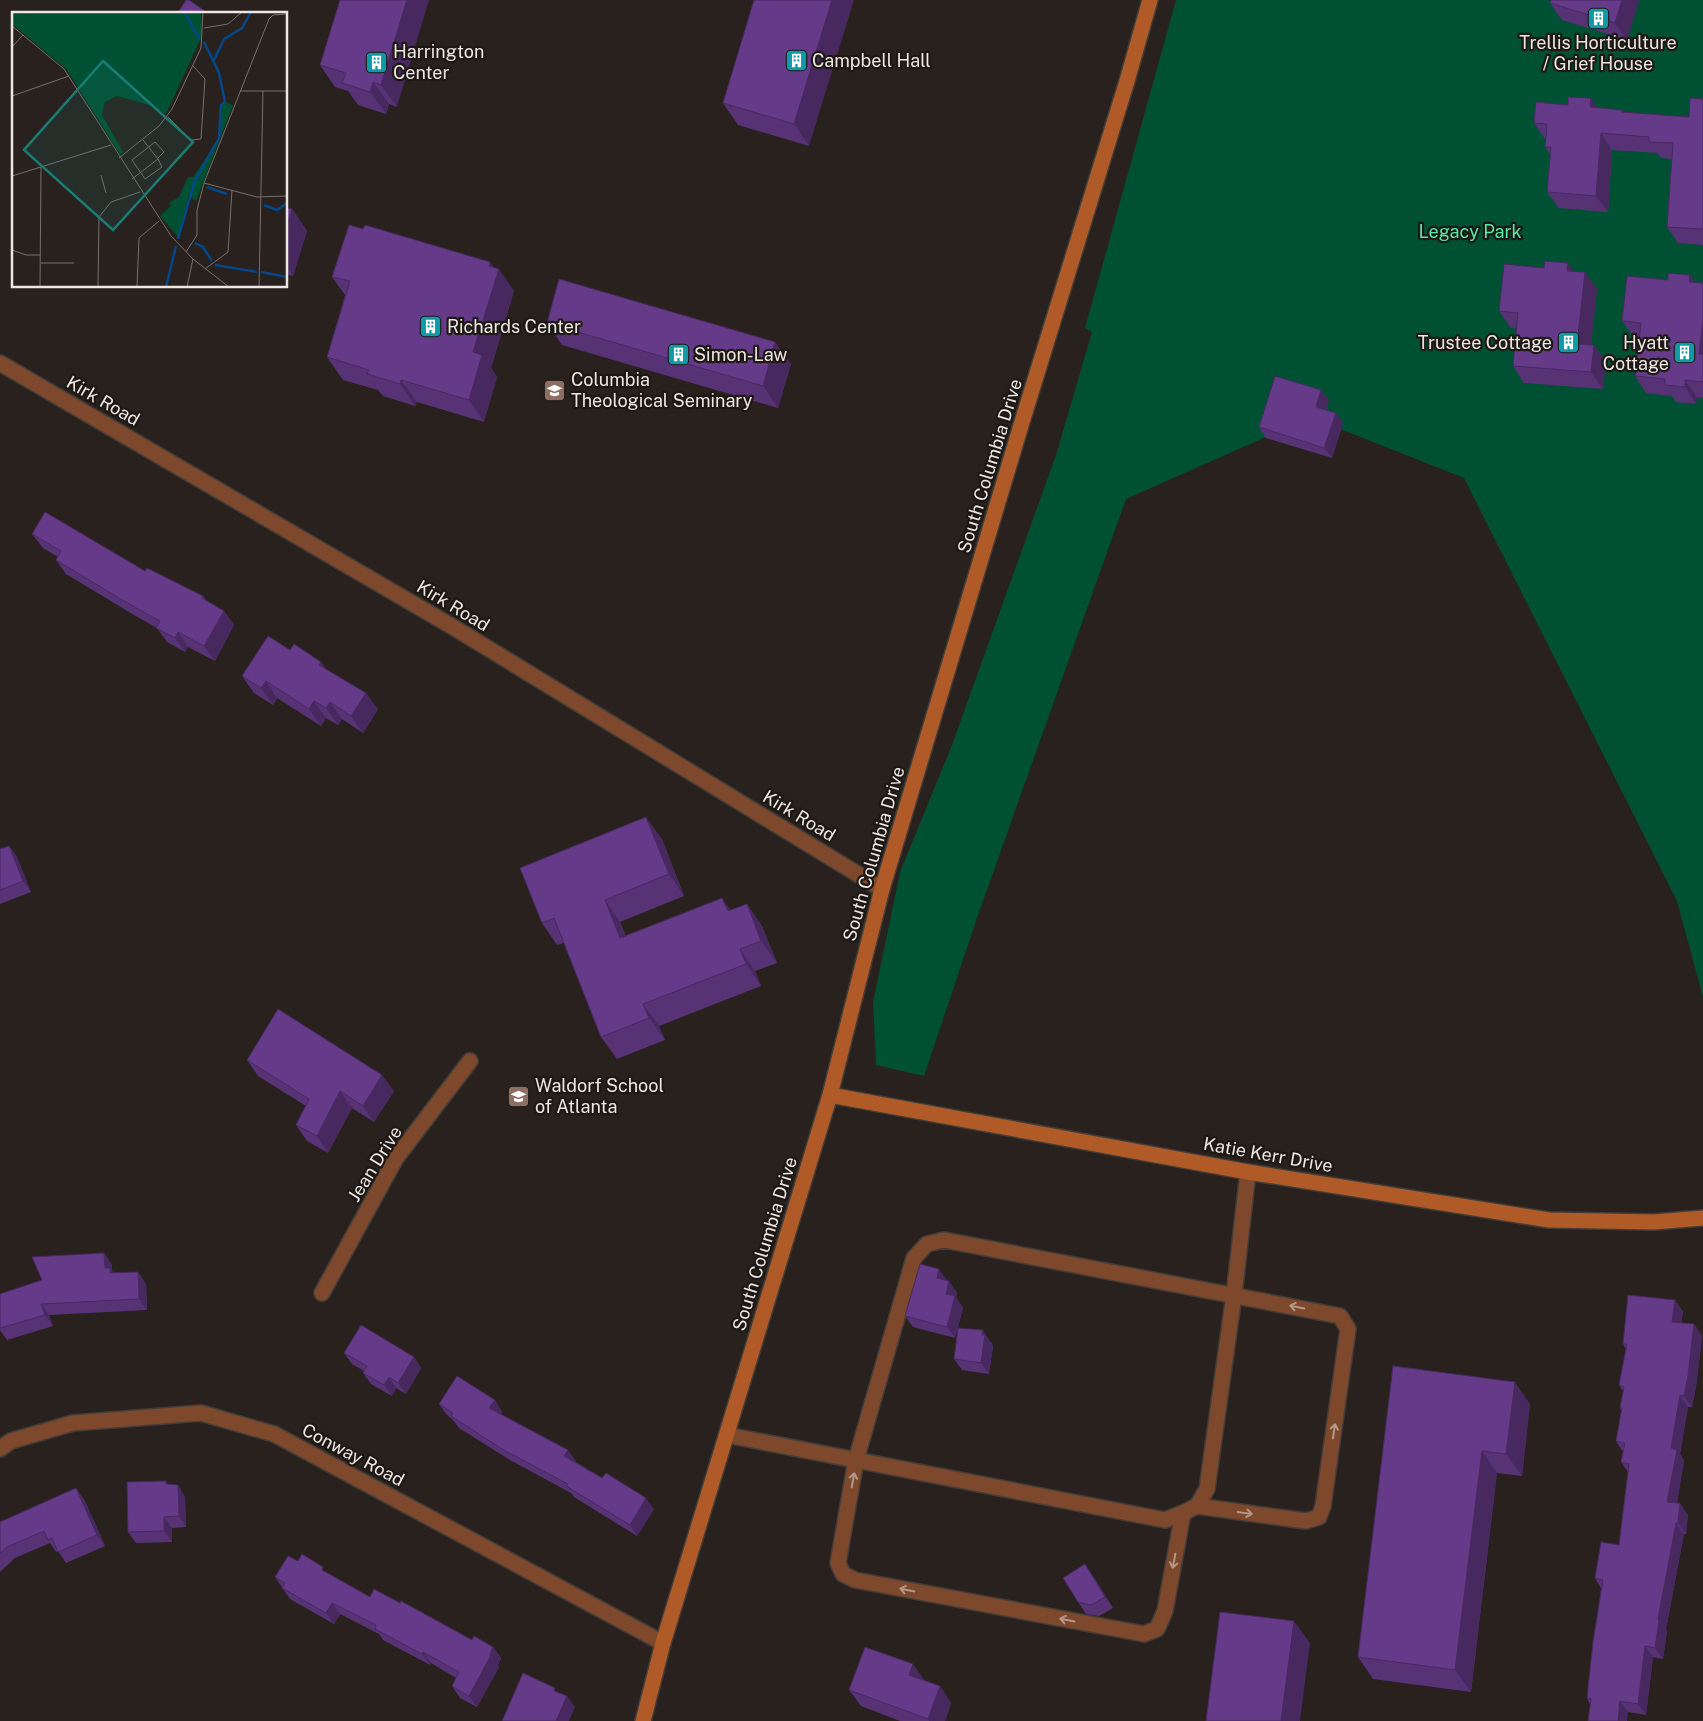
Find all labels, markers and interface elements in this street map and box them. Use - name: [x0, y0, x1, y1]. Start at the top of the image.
- building icon: Trellis Horticulture / Grief House: [1586, 6, 1610, 30]
- inset map: [12, 12, 288, 288]
- place label: Trellis Horticulture / Grief House: [1519, 32, 1677, 74]
- place label: Harrington Center: [393, 41, 484, 83]
- building icon: Campbell Hall: [784, 49, 808, 73]
- building icon: Harrington Center: [365, 50, 389, 74]
- place label: Campbell Hall: [812, 50, 931, 71]
- park label: Legacy Park: [1418, 221, 1522, 242]
- building icon: Richards Center: [419, 315, 443, 339]
- place label: Richards Center: [447, 316, 581, 337]
- building icon: Trustee Cottage: [1556, 331, 1580, 355]
- place label: Trustee Cottage: [1418, 332, 1552, 353]
- place label: Hyatt Cottage: [1603, 332, 1669, 374]
- building icon: Hyatt Cottage: [1673, 341, 1697, 365]
- building icon: Simon-Law: [666, 343, 690, 367]
- place label: Simon-Law: [694, 344, 787, 365]
- place label: Columbia Theological Seminary: [571, 369, 753, 411]
- street label: Kirk Road: [63, 371, 144, 430]
- street label: South Columbia Drive: [953, 376, 1026, 555]
- school or university icon: Columbia Theological Seminary: [543, 378, 567, 402]
- street label: Kirk Road: [413, 576, 493, 635]
- street label: South Columbia Drive: [839, 764, 909, 944]
- street label: Kirk Road: [759, 786, 839, 845]
- place label: Waldorf School of Atlanta: [535, 1075, 664, 1117]
- school or university icon: Waldorf School of Atlanta: [507, 1084, 531, 1108]
- street label: Jean Drive: [343, 1122, 406, 1205]
- street label: Katie Kerr Drive: [1202, 1133, 1334, 1176]
- street label: South Columbia Drive: [728, 1154, 801, 1333]
- one-way arrow: [1289, 1302, 1305, 1311]
- street label: Conway Road: [299, 1419, 408, 1490]
- one-way arrow: [1329, 1423, 1339, 1439]
- one-way arrow: [848, 1473, 858, 1489]
- one-way arrow: [1237, 1508, 1253, 1518]
- one-way arrow: [1169, 1553, 1179, 1569]
- one-way arrow: [900, 1584, 916, 1594]
- one-way arrow: [1059, 1614, 1075, 1624]

